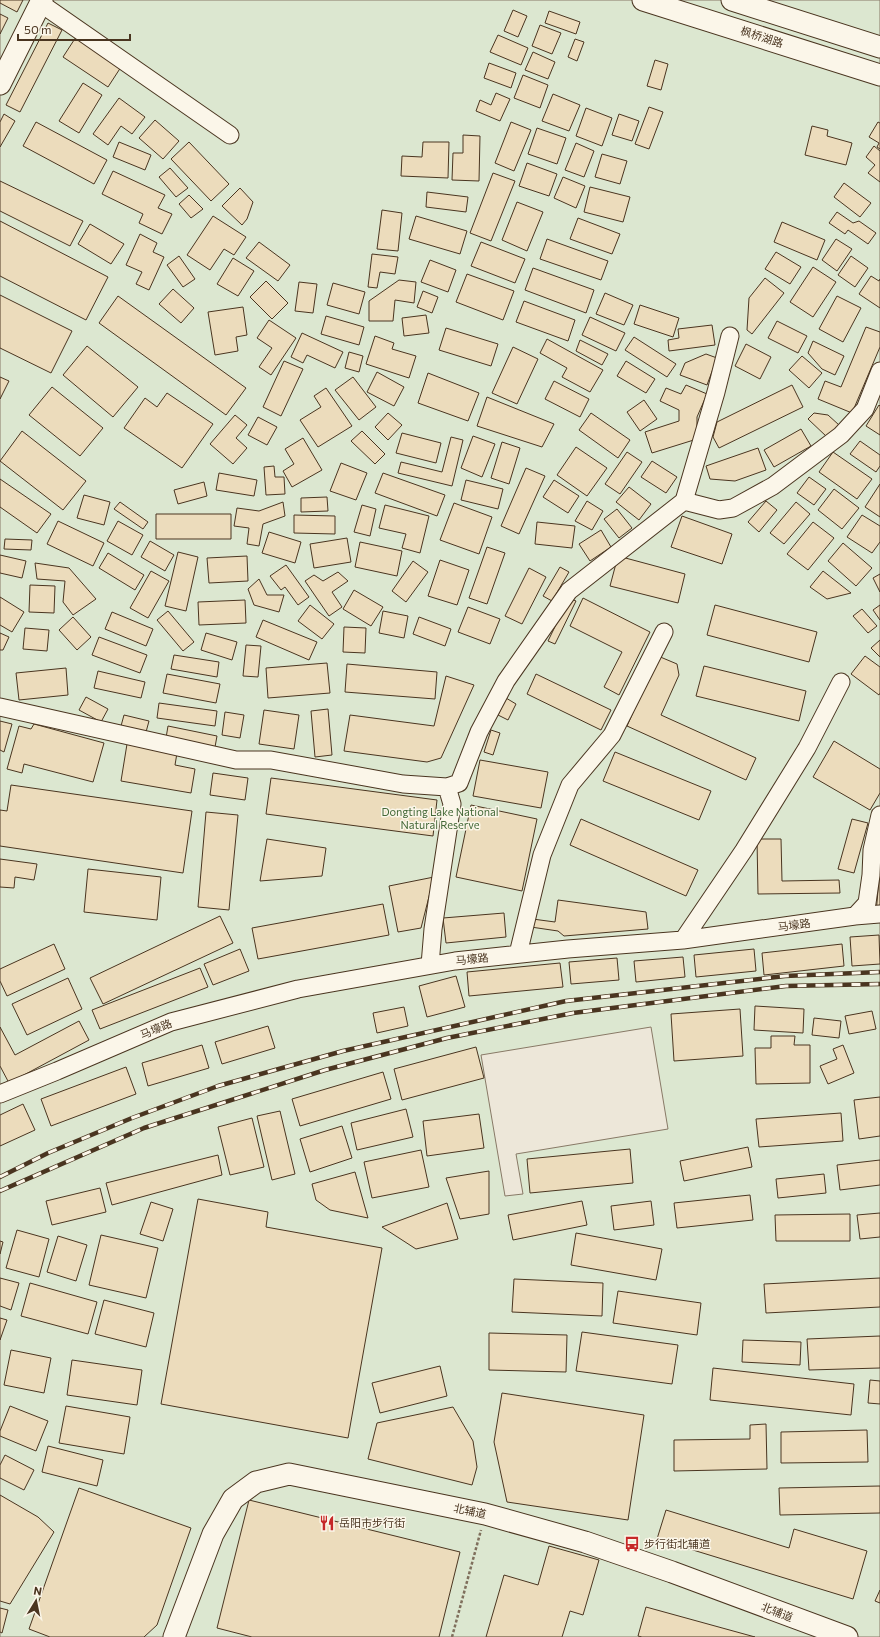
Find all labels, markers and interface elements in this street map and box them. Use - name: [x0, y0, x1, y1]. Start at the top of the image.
- scale bar: [18, 16, 130, 42]
- text: 50 m: [24, 22, 52, 36]
- street label: 枫桥湖路: [739, 24, 785, 50]
- park label: Dongting Lake National Natural Reserve: [381, 805, 499, 831]
- street label: 马壕路: [777, 916, 811, 933]
- street label: 马壕路: [455, 950, 489, 967]
- street label: 马壕路: [138, 1016, 174, 1041]
- street label: 北辅道: [453, 1501, 488, 1520]
- restaurant icon: 岳阳市步行街: [318, 1514, 336, 1532]
- place label: 岳阳市步行街: [339, 1516, 405, 1529]
- bus stop icon: 步行街北辅道: [623, 1535, 641, 1553]
- place label: 步行街北辅道: [644, 1537, 710, 1550]
- north arrow: [16, 1581, 56, 1621]
- text: N: [33, 1584, 43, 1598]
- street label: 北辅道: [759, 1600, 795, 1624]

